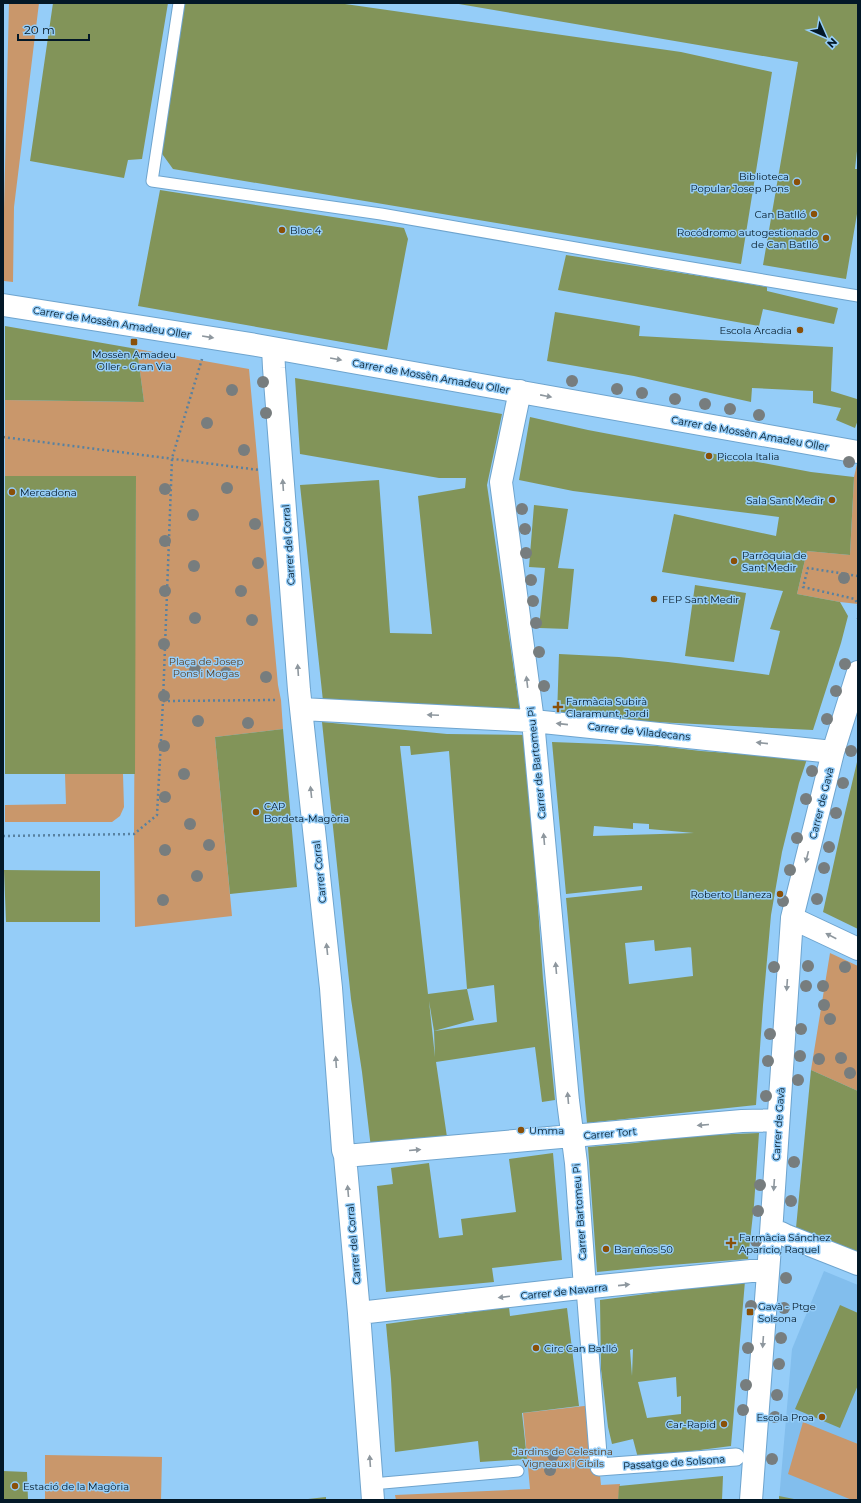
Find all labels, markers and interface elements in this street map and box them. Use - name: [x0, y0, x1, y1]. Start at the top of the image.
- scale bar: [18, 16, 89, 42]
- north arrow: [805, 16, 845, 56]
- text: 20 m: [24, 22, 55, 37]
- text: N: [824, 35, 840, 51]
- place label: Biblioteca Popular Josep Pons: [690, 170, 789, 195]
- marker: Biblioteca Popular Josep Pons: [792, 177, 802, 187]
- place label: Can Batlló: [755, 208, 806, 221]
- marker: Can Batlló: [809, 209, 819, 219]
- place label: Bloc 4: [290, 224, 322, 237]
- marker: Bloc 4: [277, 225, 287, 235]
- place label: Rocódromo autogestionado de Can Batlló: [677, 226, 818, 251]
- marker: Rocódromo autogestionado de Can Batlló: [821, 233, 831, 243]
- street label: Carrer de Mossèn Amadeu Oller: [32, 304, 192, 341]
- place label: Escola Arcadia: [720, 324, 792, 337]
- marker: Escola Arcadia: [795, 325, 805, 335]
- one-way arrow: [201, 334, 214, 340]
- marker: Mossèn Amadeu Oller - Gran Via: [129, 337, 139, 347]
- place label: Mossèn Amadeu Oller - Gran Via: [92, 348, 176, 373]
- one-way arrow: [330, 356, 342, 362]
- street label: Carrer de Mossèn Amadeu Oller: [351, 356, 511, 397]
- one-way arrow: [540, 393, 553, 399]
- street label: Carrer de Mossèn Amadeu Oller: [670, 413, 830, 454]
- place label: Piccola Italia: [717, 450, 780, 463]
- marker: Piccola Italia: [704, 451, 714, 461]
- one-way arrow: [280, 478, 287, 491]
- place label: Mercadona: [20, 486, 77, 499]
- marker: Mercadona: [7, 487, 17, 497]
- place label: Sala Sant Medir: [746, 494, 824, 507]
- marker: Sala Sant Medir: [827, 495, 837, 505]
- street label: Carrer del Corral: [279, 504, 298, 586]
- place label: Parròquia de Sant Medir: [742, 549, 807, 574]
- marker: Parròquia de Sant Medir: [729, 556, 739, 566]
- place label: FEP Sant Medir: [662, 593, 739, 606]
- marker: FEP Sant Medir: [649, 594, 659, 604]
- park label: Plaça de Josep Pons i Mogas: [169, 655, 243, 680]
- one-way arrow: [294, 664, 301, 676]
- one-way arrow: [524, 676, 530, 688]
- place label: Farmàcia Subirà Claramunt, Jordi: [566, 695, 649, 720]
- marker: Farmàcia Subirà Claramunt, Jordi: [553, 702, 563, 712]
- street label: Carrer de Bartomeu Pi: [524, 706, 549, 820]
- one-way arrow: [427, 712, 439, 719]
- one-way arrow: [556, 720, 569, 727]
- street label: Carrer de Viladecans: [587, 720, 691, 743]
- one-way arrow: [755, 740, 768, 747]
- street label: Carrer de Gavà: [806, 766, 837, 840]
- one-way arrow: [307, 786, 314, 798]
- place label: CAP Bordeta-Magòria: [264, 800, 349, 825]
- marker: CAP Bordeta-Magòria: [251, 807, 261, 817]
- one-way arrow: [540, 833, 547, 845]
- street label: Carrer Corral: [310, 840, 329, 904]
- one-way arrow: [804, 851, 810, 864]
- place label: Roberto Llaneza: [691, 888, 772, 901]
- marker: Roberto Llaneza: [775, 889, 785, 899]
- one-way arrow: [825, 933, 837, 939]
- one-way arrow: [323, 943, 330, 955]
- one-way arrow: [553, 962, 559, 974]
- one-way arrow: [784, 979, 791, 991]
- one-way arrow: [333, 1055, 340, 1068]
- street label: Carrer de Gavà: [769, 1087, 788, 1161]
- one-way arrow: [564, 1092, 571, 1104]
- one-way arrow: [697, 1121, 709, 1128]
- place label: Umma: [529, 1124, 564, 1137]
- marker: Umma: [516, 1125, 526, 1135]
- street label: Carrer Tort: [583, 1125, 637, 1142]
- one-way arrow: [409, 1146, 421, 1153]
- street label: Carrer Bartomeu Pi: [570, 1163, 589, 1261]
- one-way arrow: [771, 1179, 778, 1191]
- one-way arrow: [345, 1185, 351, 1197]
- street label: Carrer del Corral: [344, 1203, 363, 1285]
- place label: Farmàcia Sánchez Aparicio, Raquel: [739, 1231, 830, 1256]
- marker: Farmàcia Sánchez Aparicio, Raquel: [726, 1238, 736, 1248]
- place label: Bar años 50: [614, 1243, 673, 1256]
- marker: Bar años 50: [601, 1244, 611, 1254]
- street label: Carrer de Navarra: [520, 1280, 608, 1303]
- one-way arrow: [618, 1281, 630, 1288]
- one-way arrow: [498, 1294, 510, 1300]
- place label: Gavà - Ptge Solsona: [758, 1300, 816, 1325]
- marker: Gavà - Ptge Solsona: [745, 1307, 755, 1317]
- one-way arrow: [759, 1336, 766, 1349]
- place label: Circ Can Batlló: [544, 1342, 617, 1355]
- marker: Circ Can Batlló: [531, 1343, 541, 1353]
- place label: Escola Proa: [757, 1411, 814, 1424]
- marker: Escola Proa: [817, 1412, 827, 1422]
- place label: Car-Rapid: [666, 1418, 716, 1431]
- marker: Car-Rapid: [719, 1419, 729, 1429]
- park label: Jardins de Celestina Vigneaux i Cibils: [512, 1445, 613, 1470]
- street label: Passatge de Solsona: [623, 1452, 726, 1473]
- one-way arrow: [367, 1455, 374, 1467]
- place label: Estació de la Magòria: [23, 1480, 129, 1493]
- marker: Estació de la Magòria: [10, 1481, 20, 1491]

